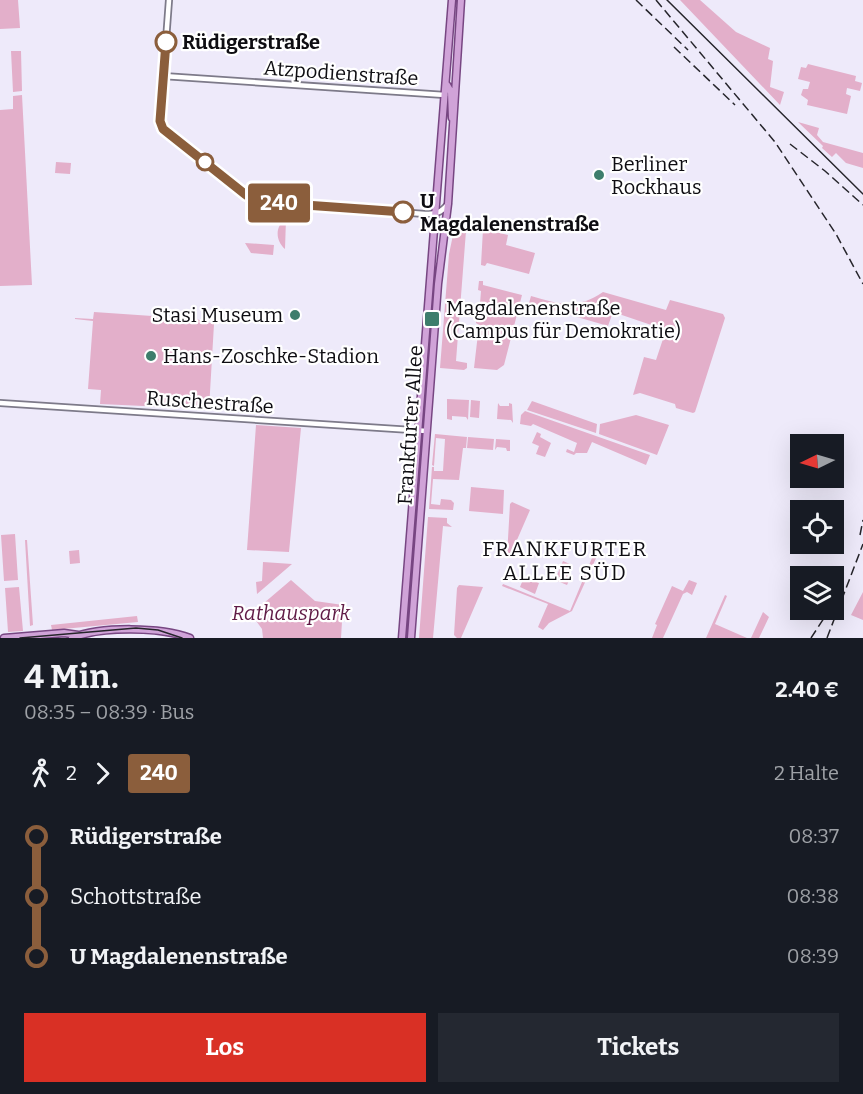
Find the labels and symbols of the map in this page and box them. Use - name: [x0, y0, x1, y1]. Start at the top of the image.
- place label: Rüdigerstraße: [182, 30, 320, 54]
- marker: Rüdigerstraße: [155, 31, 177, 53]
- street label: Atzpodienstraße: [263, 56, 419, 90]
- place label: Berliner Rockhaus: [611, 152, 701, 199]
- unlabelled marker: [196, 153, 214, 171]
- marker: Berliner Rockhaus: [592, 168, 606, 182]
- line badge: 240: [244, 184, 314, 222]
- place label: U Magdalenenstraße: [420, 189, 599, 236]
- marker: U Magdalenenstraße: [392, 201, 414, 223]
- place label: Magdalenenstraße (Campus für Demokratie): [446, 296, 681, 343]
- place label: Stasi Museum: [152, 303, 283, 327]
- marker: Stasi Museum: [288, 308, 302, 322]
- marker: Magdalenenstraße (Campus für Demokratie): [423, 310, 441, 328]
- place label: Hans-Zoschke-Stadion: [163, 344, 379, 368]
- street label: Frankfurter Allee: [392, 344, 428, 506]
- marker: Hans-Zoschke-Stadion: [144, 349, 158, 363]
- street label: Ruschestraße: [145, 386, 275, 418]
- north arrow: [790, 434, 844, 488]
- district label: FRANKFURTER ALLEE SÜD: [482, 536, 648, 586]
- park label: Rathauspark: [232, 601, 350, 625]

